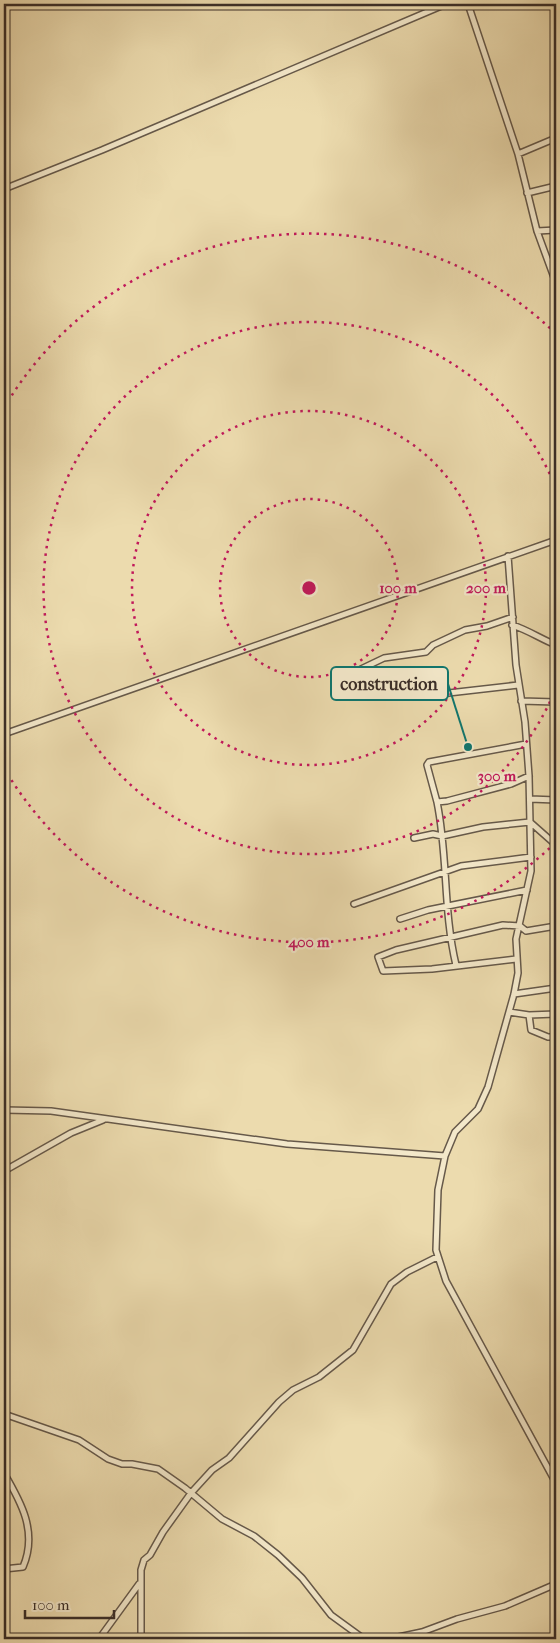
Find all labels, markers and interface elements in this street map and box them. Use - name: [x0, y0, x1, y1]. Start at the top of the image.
- centre of rings: [300, 579, 318, 597]
- text: 100 m: [379, 579, 417, 597]
- text: 200 m: [466, 579, 506, 597]
- callout: construction: [331, 667, 448, 700]
- text: construction: [340, 674, 438, 695]
- text: 300 m: [478, 767, 517, 785]
- text: 400 m: [287, 933, 330, 951]
- scale bar: [25, 1588, 114, 1620]
- text: 100 m: [32, 1596, 70, 1614]

